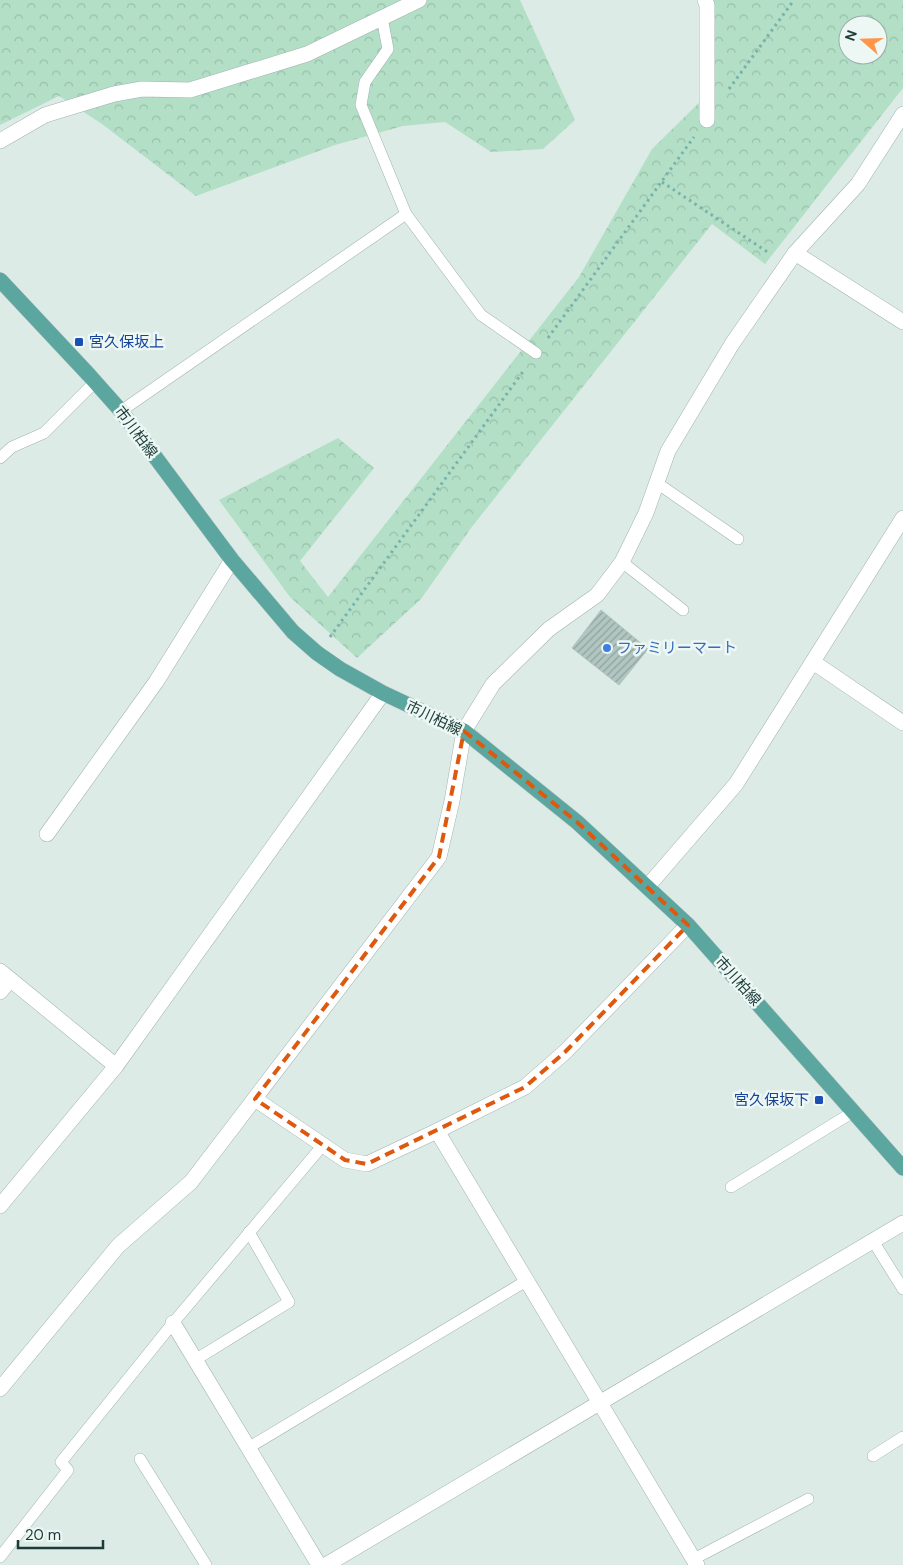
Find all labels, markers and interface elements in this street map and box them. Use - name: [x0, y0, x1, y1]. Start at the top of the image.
- north arrow: [838, 15, 888, 65]
- text: N: [841, 28, 861, 43]
- place label: 宮久保坂上: [89, 332, 164, 352]
- marker: 宮久保坂上: [73, 336, 85, 348]
- street label: 市川柏線: [110, 402, 162, 462]
- place label: ファミリーマート: [617, 638, 737, 658]
- marker: ファミリーマート: [601, 642, 613, 654]
- street label: 市川柏線: [403, 696, 465, 740]
- street label: 市川柏線: [710, 952, 766, 1010]
- place label: 宮久保坂下: [734, 1090, 809, 1110]
- marker: 宮久保坂下: [813, 1094, 825, 1106]
- scale bar: [18, 1518, 102, 1550]
- text: 20 m: [25, 1525, 61, 1545]

